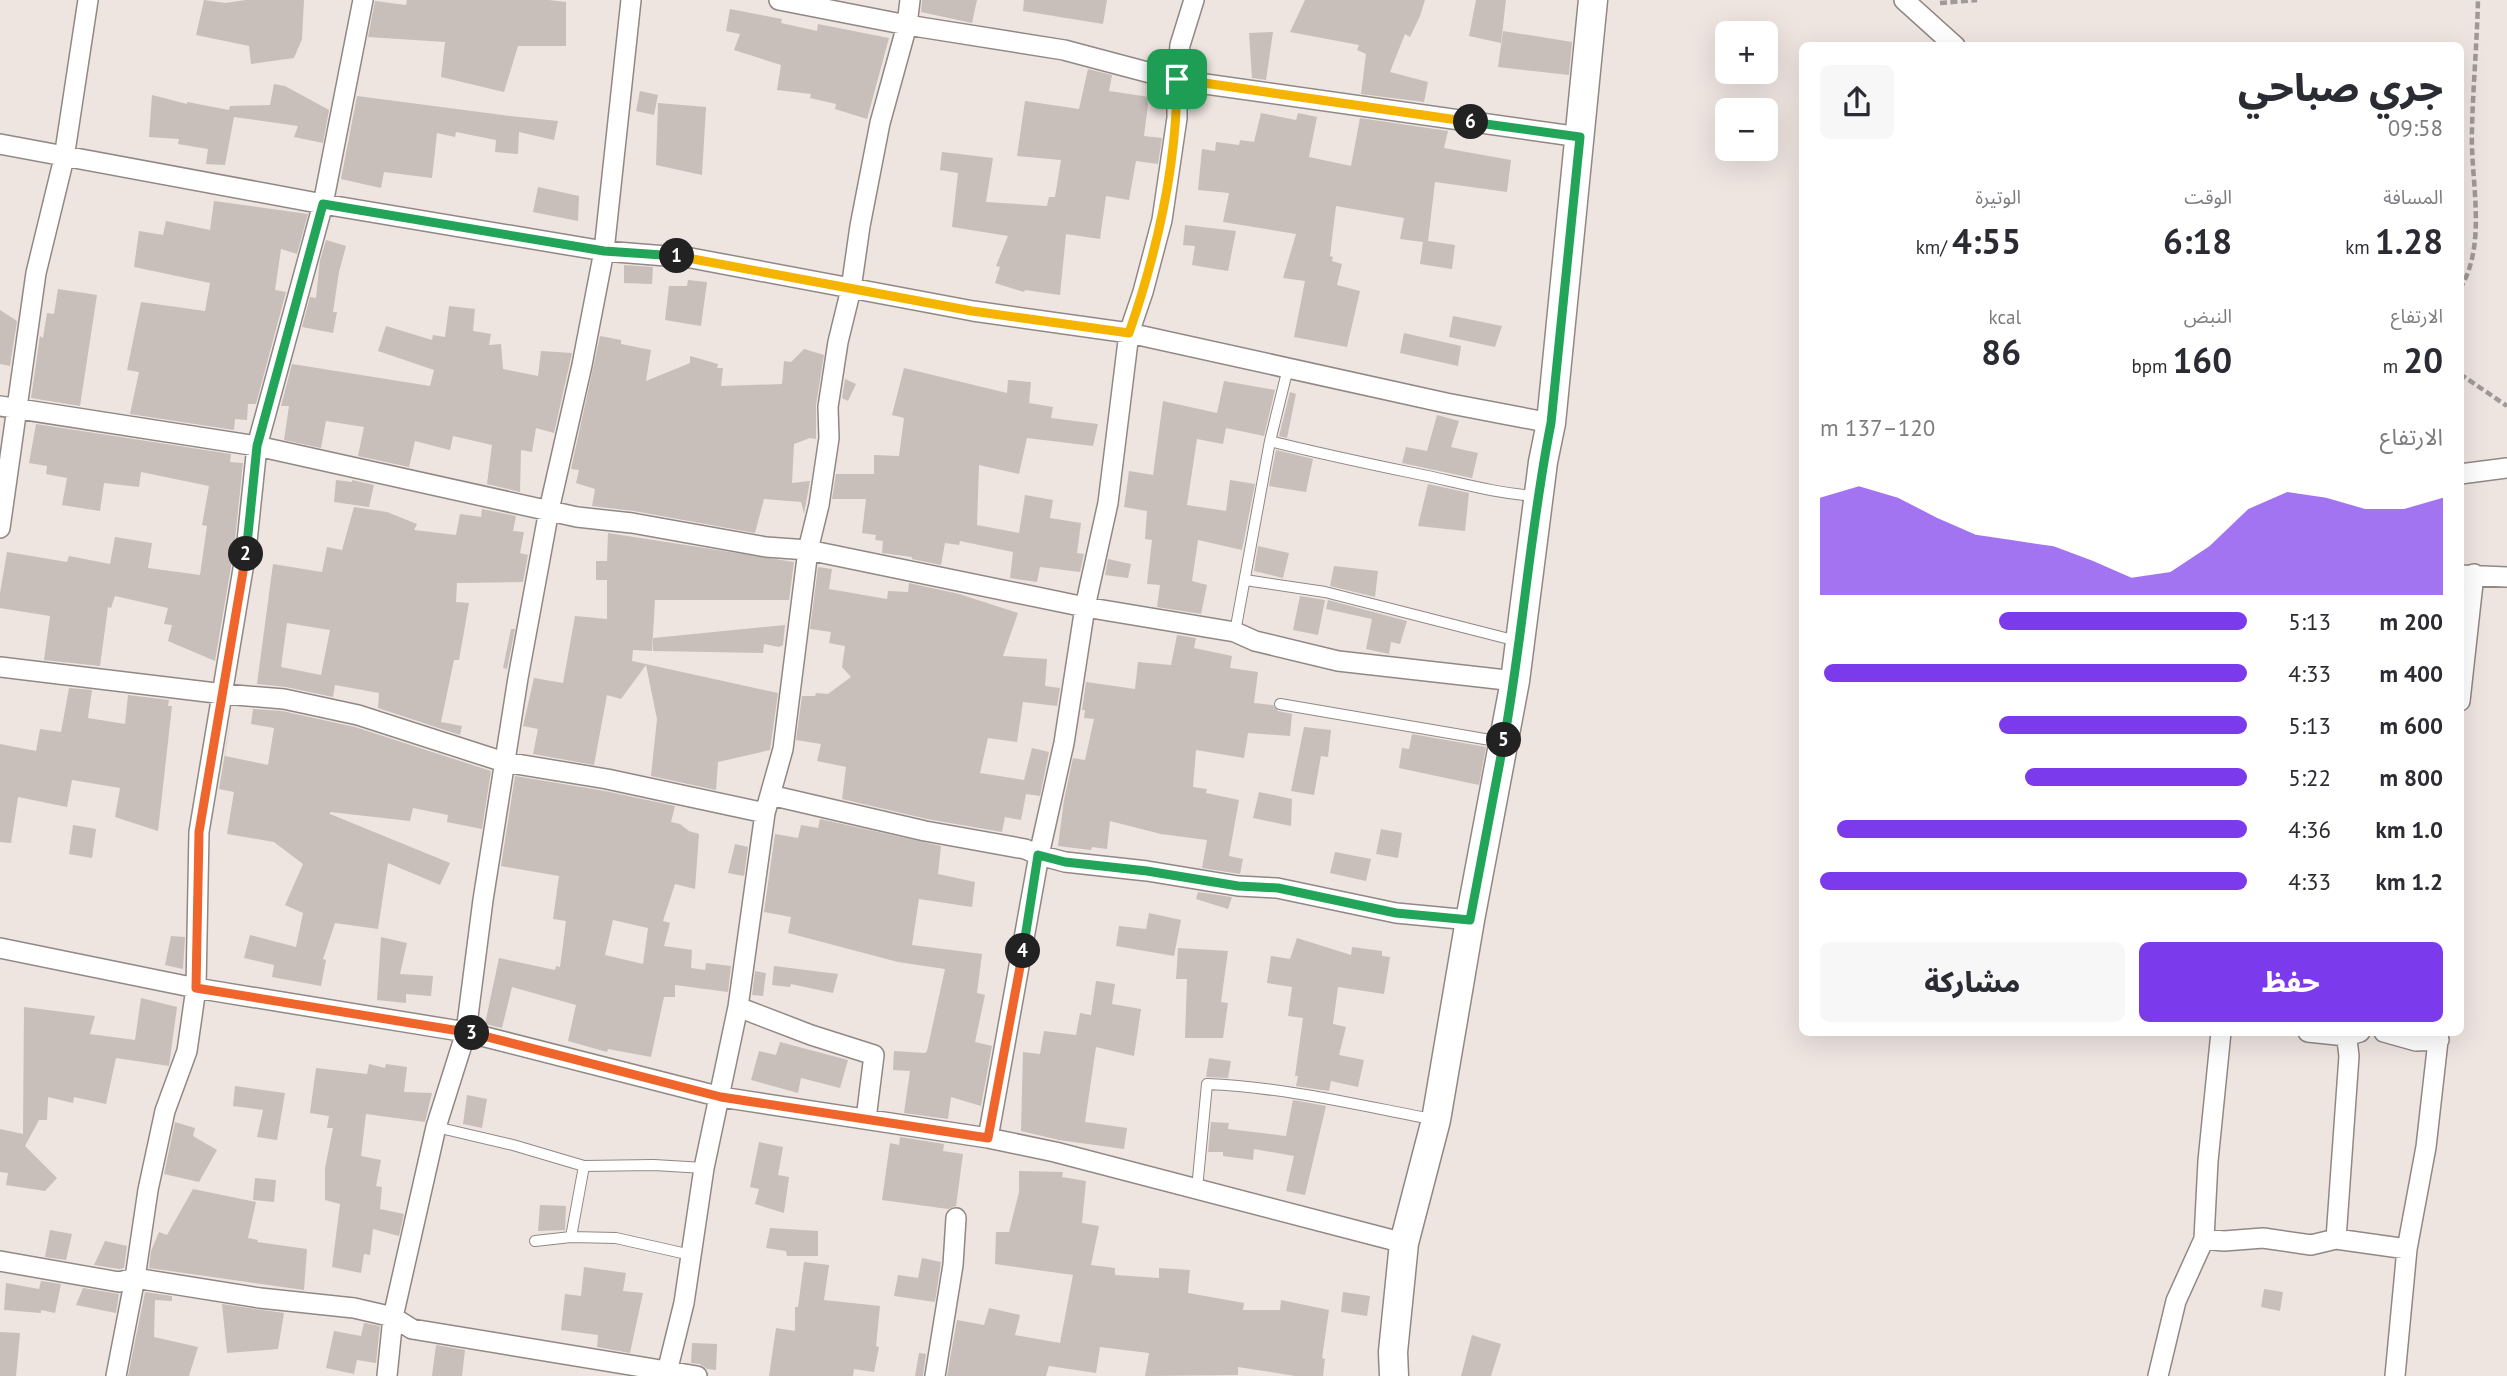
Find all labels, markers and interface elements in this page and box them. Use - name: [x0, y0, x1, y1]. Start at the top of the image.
- map controls: [1715, 21, 1778, 161]
- button: +: [1715, 21, 1778, 84]
- pin: [1147, 49, 1207, 109]
- icon: arrive: [1158, 60, 1196, 98]
- text: جري صباحي: [2238, 62, 2443, 111]
- button: share: [1820, 65, 1894, 139]
- button: −: [1715, 98, 1778, 161]
- pin: 6: [1454, 104, 1488, 140]
- text: 6: [1465, 109, 1476, 133]
- text: 09:58: [2388, 113, 2443, 142]
- text: الوتيرة: [1975, 185, 2021, 209]
- text: الوقت: [2184, 185, 2232, 209]
- text: المسافة: [2383, 185, 2443, 209]
- text: 4:55: [1952, 218, 2021, 264]
- text: 6:18: [2163, 218, 2232, 264]
- text: 1.28: [2375, 218, 2443, 264]
- text: /km: [1916, 235, 1952, 259]
- text: km: [2345, 235, 2375, 259]
- pin: 1: [660, 238, 694, 274]
- text: 1: [671, 243, 682, 267]
- text: النبض: [2184, 304, 2232, 328]
- text: الارتفاع: [2391, 304, 2443, 328]
- text: kcal: [1989, 305, 2021, 329]
- text: 86: [1981, 329, 2021, 375]
- text: 160: [2172, 337, 2232, 383]
- text: 20: [2403, 337, 2443, 383]
- text: bpm: [2131, 354, 2172, 378]
- text: m: [2383, 354, 2403, 378]
- text: 120–137 m: [1820, 413, 1935, 442]
- text: الارتفاع: [2380, 422, 2443, 451]
- pin: 2: [229, 536, 264, 572]
- text: 2: [240, 541, 251, 565]
- text: 5:13: [2288, 607, 2331, 636]
- text: 200 m: [2380, 607, 2443, 636]
- text: 4:33: [2288, 659, 2331, 688]
- text: 400 m: [2380, 659, 2443, 688]
- text: 5:13: [2288, 711, 2331, 740]
- text: 600 m: [2380, 711, 2443, 740]
- pin: 5: [1486, 722, 1522, 758]
- text: 5: [1498, 727, 1509, 751]
- text: 5:22: [2288, 763, 2331, 792]
- text: 800 m: [2380, 763, 2443, 792]
- text: 4:36: [2288, 815, 2331, 844]
- text: 1.0 km: [2376, 815, 2443, 844]
- text: 4:33: [2288, 867, 2331, 896]
- text: 1.2 km: [2376, 867, 2443, 896]
- pin: 4: [1006, 934, 1040, 968]
- text: 4: [1017, 938, 1028, 962]
- button: مشاركة: [1820, 942, 2125, 1022]
- button: حفظ: [2139, 942, 2443, 1022]
- pin: 3: [454, 1016, 490, 1050]
- text: 3: [466, 1020, 477, 1044]

